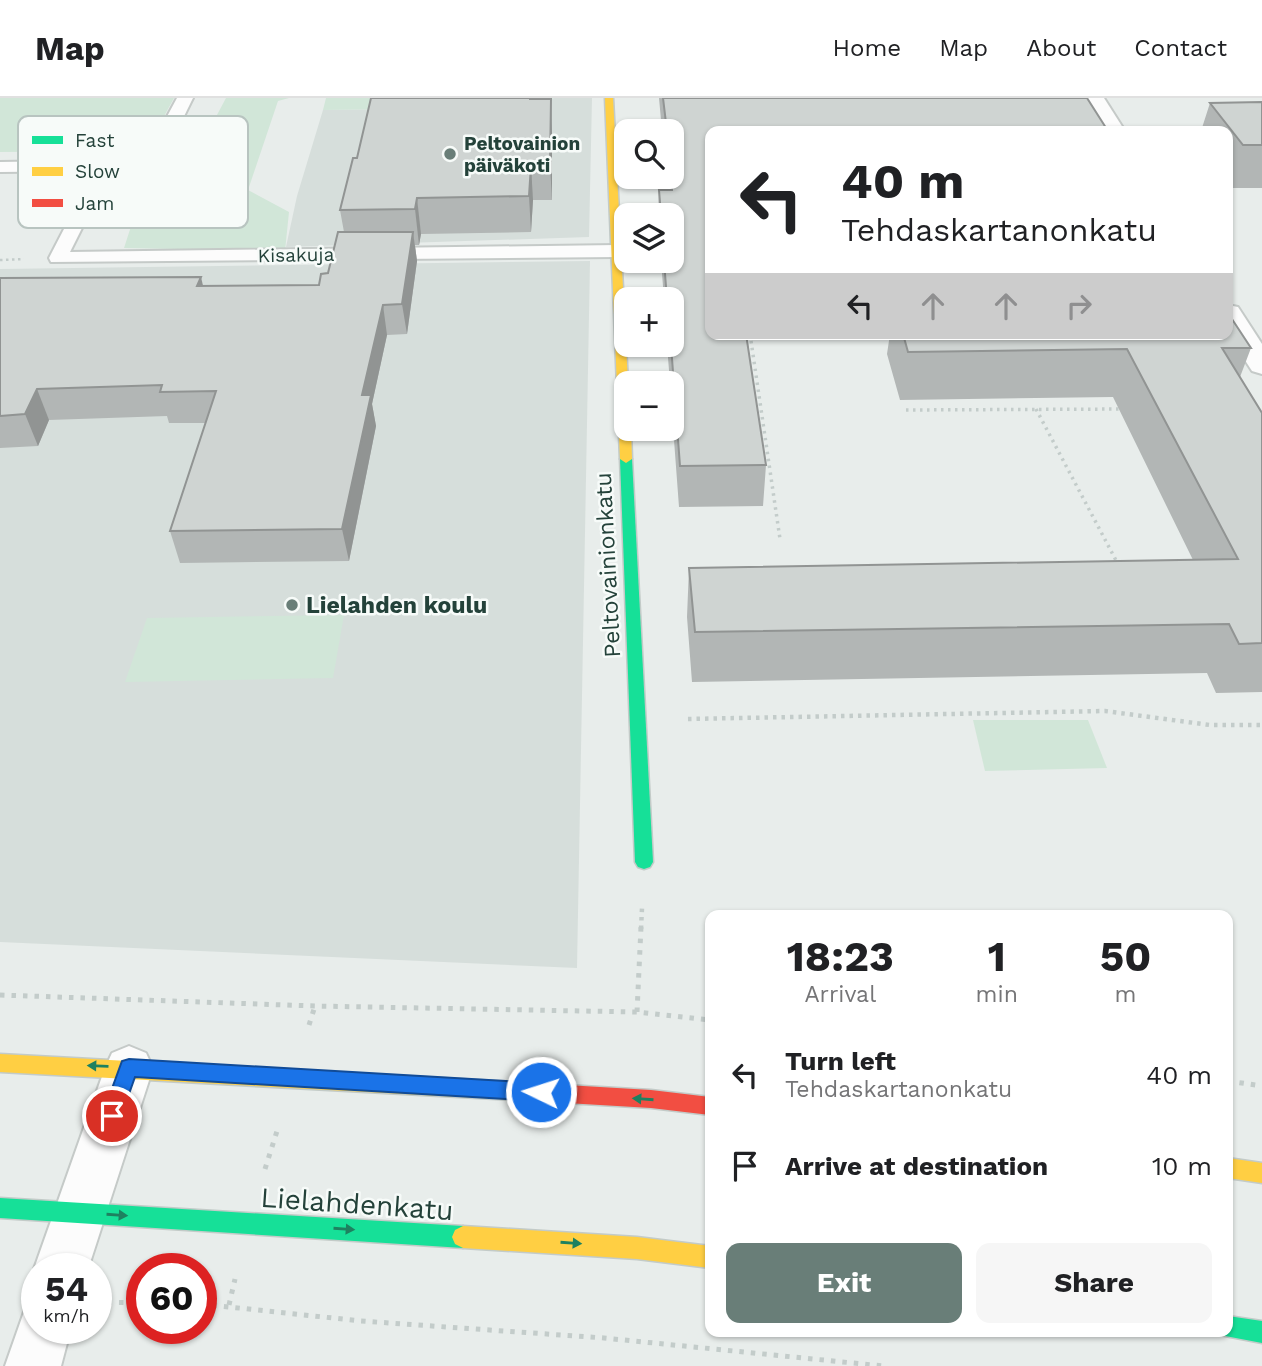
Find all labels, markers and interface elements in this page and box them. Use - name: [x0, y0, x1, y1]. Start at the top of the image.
- text: Map: [35, 29, 105, 68]
- text: Home: [833, 34, 901, 62]
- text: Map: [939, 34, 988, 62]
- text: About: [1026, 34, 1096, 62]
- text: Contact: [1134, 34, 1227, 62]
- legend: [18, 116, 248, 228]
- map controls: [614, 119, 684, 441]
- button: search: [614, 119, 684, 189]
- text: Fast: [75, 129, 114, 152]
- place label: Peltovainion päiväkoti: [464, 132, 580, 177]
- marker: Peltovainion päiväkoti: [442, 146, 458, 162]
- text: 40 m: [841, 152, 964, 210]
- icon: left: [726, 154, 817, 245]
- text: Slow: [75, 160, 120, 183]
- text: Jam: [75, 192, 114, 215]
- button: layers: [614, 203, 684, 273]
- text: Tehdaskartanonkatu: [841, 211, 1157, 249]
- street label: Kisakuja: [258, 243, 335, 267]
- button: +: [614, 287, 684, 357]
- icon: left: [841, 287, 879, 325]
- icon: ahead: [914, 287, 952, 325]
- icon: ahead: [987, 287, 1025, 325]
- icon: right: [1060, 287, 1098, 325]
- button: −: [614, 371, 684, 441]
- street label: Peltovainionkatu: [590, 472, 626, 658]
- place label: Lielahden koulu: [306, 592, 487, 619]
- marker: Lielahden koulu: [284, 597, 300, 613]
- text: 18:23: [787, 932, 894, 981]
- text: 1: [988, 932, 1006, 981]
- text: 50: [1100, 932, 1151, 981]
- text: Arrival: [804, 981, 876, 1008]
- text: min: [976, 981, 1018, 1008]
- text: m: [1114, 981, 1136, 1008]
- text: Turn left: [785, 1046, 896, 1076]
- position arrow: [504, 1055, 578, 1129]
- icon: left: [726, 1056, 764, 1094]
- text: 40 m: [1146, 1060, 1212, 1090]
- one-way arrow: [86, 1061, 108, 1072]
- text: Tehdaskartanonkatu: [785, 1076, 1012, 1103]
- pin: [82, 1086, 142, 1146]
- one-way arrow: [631, 1093, 653, 1104]
- icon: arrive: [93, 1097, 131, 1135]
- icon: arrive: [726, 1147, 764, 1185]
- text: Arrive at destination: [785, 1151, 1048, 1181]
- text: 10 m: [1152, 1151, 1212, 1181]
- street label: Lielahdenkatu: [260, 1181, 454, 1227]
- one-way arrow: [106, 1209, 128, 1220]
- one-way arrow: [333, 1224, 355, 1235]
- one-way arrow: [560, 1238, 582, 1249]
- button: Exit: [726, 1243, 962, 1323]
- button: Share: [976, 1243, 1212, 1323]
- speed limit sign: 60: [126, 1253, 217, 1344]
- text: 54: [45, 1268, 88, 1310]
- text: km/h: [43, 1305, 90, 1326]

